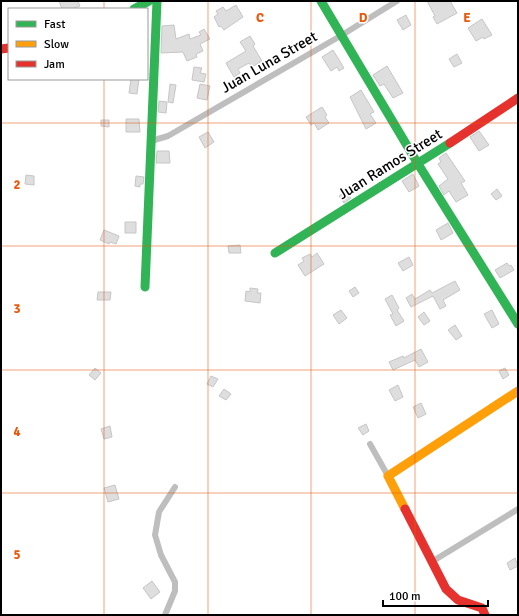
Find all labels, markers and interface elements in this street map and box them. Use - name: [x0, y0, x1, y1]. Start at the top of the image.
- legend: [8, 8, 148, 80]
- text: C: [256, 10, 264, 26]
- text: D: [359, 10, 368, 26]
- text: E: [463, 10, 471, 26]
- text: Fast: [44, 17, 65, 32]
- street label: Juan Luna Street: [218, 27, 320, 97]
- text: Slow: [44, 37, 69, 52]
- text: Jam: [44, 57, 65, 72]
- street label: Juan Ramos Street: [335, 125, 445, 203]
- text: 2: [13, 177, 21, 193]
- text: 3: [13, 301, 21, 317]
- text: 4: [13, 424, 21, 440]
- text: 5: [13, 547, 21, 563]
- scale bar: [383, 582, 488, 608]
- text: 100 m: [389, 589, 421, 604]

